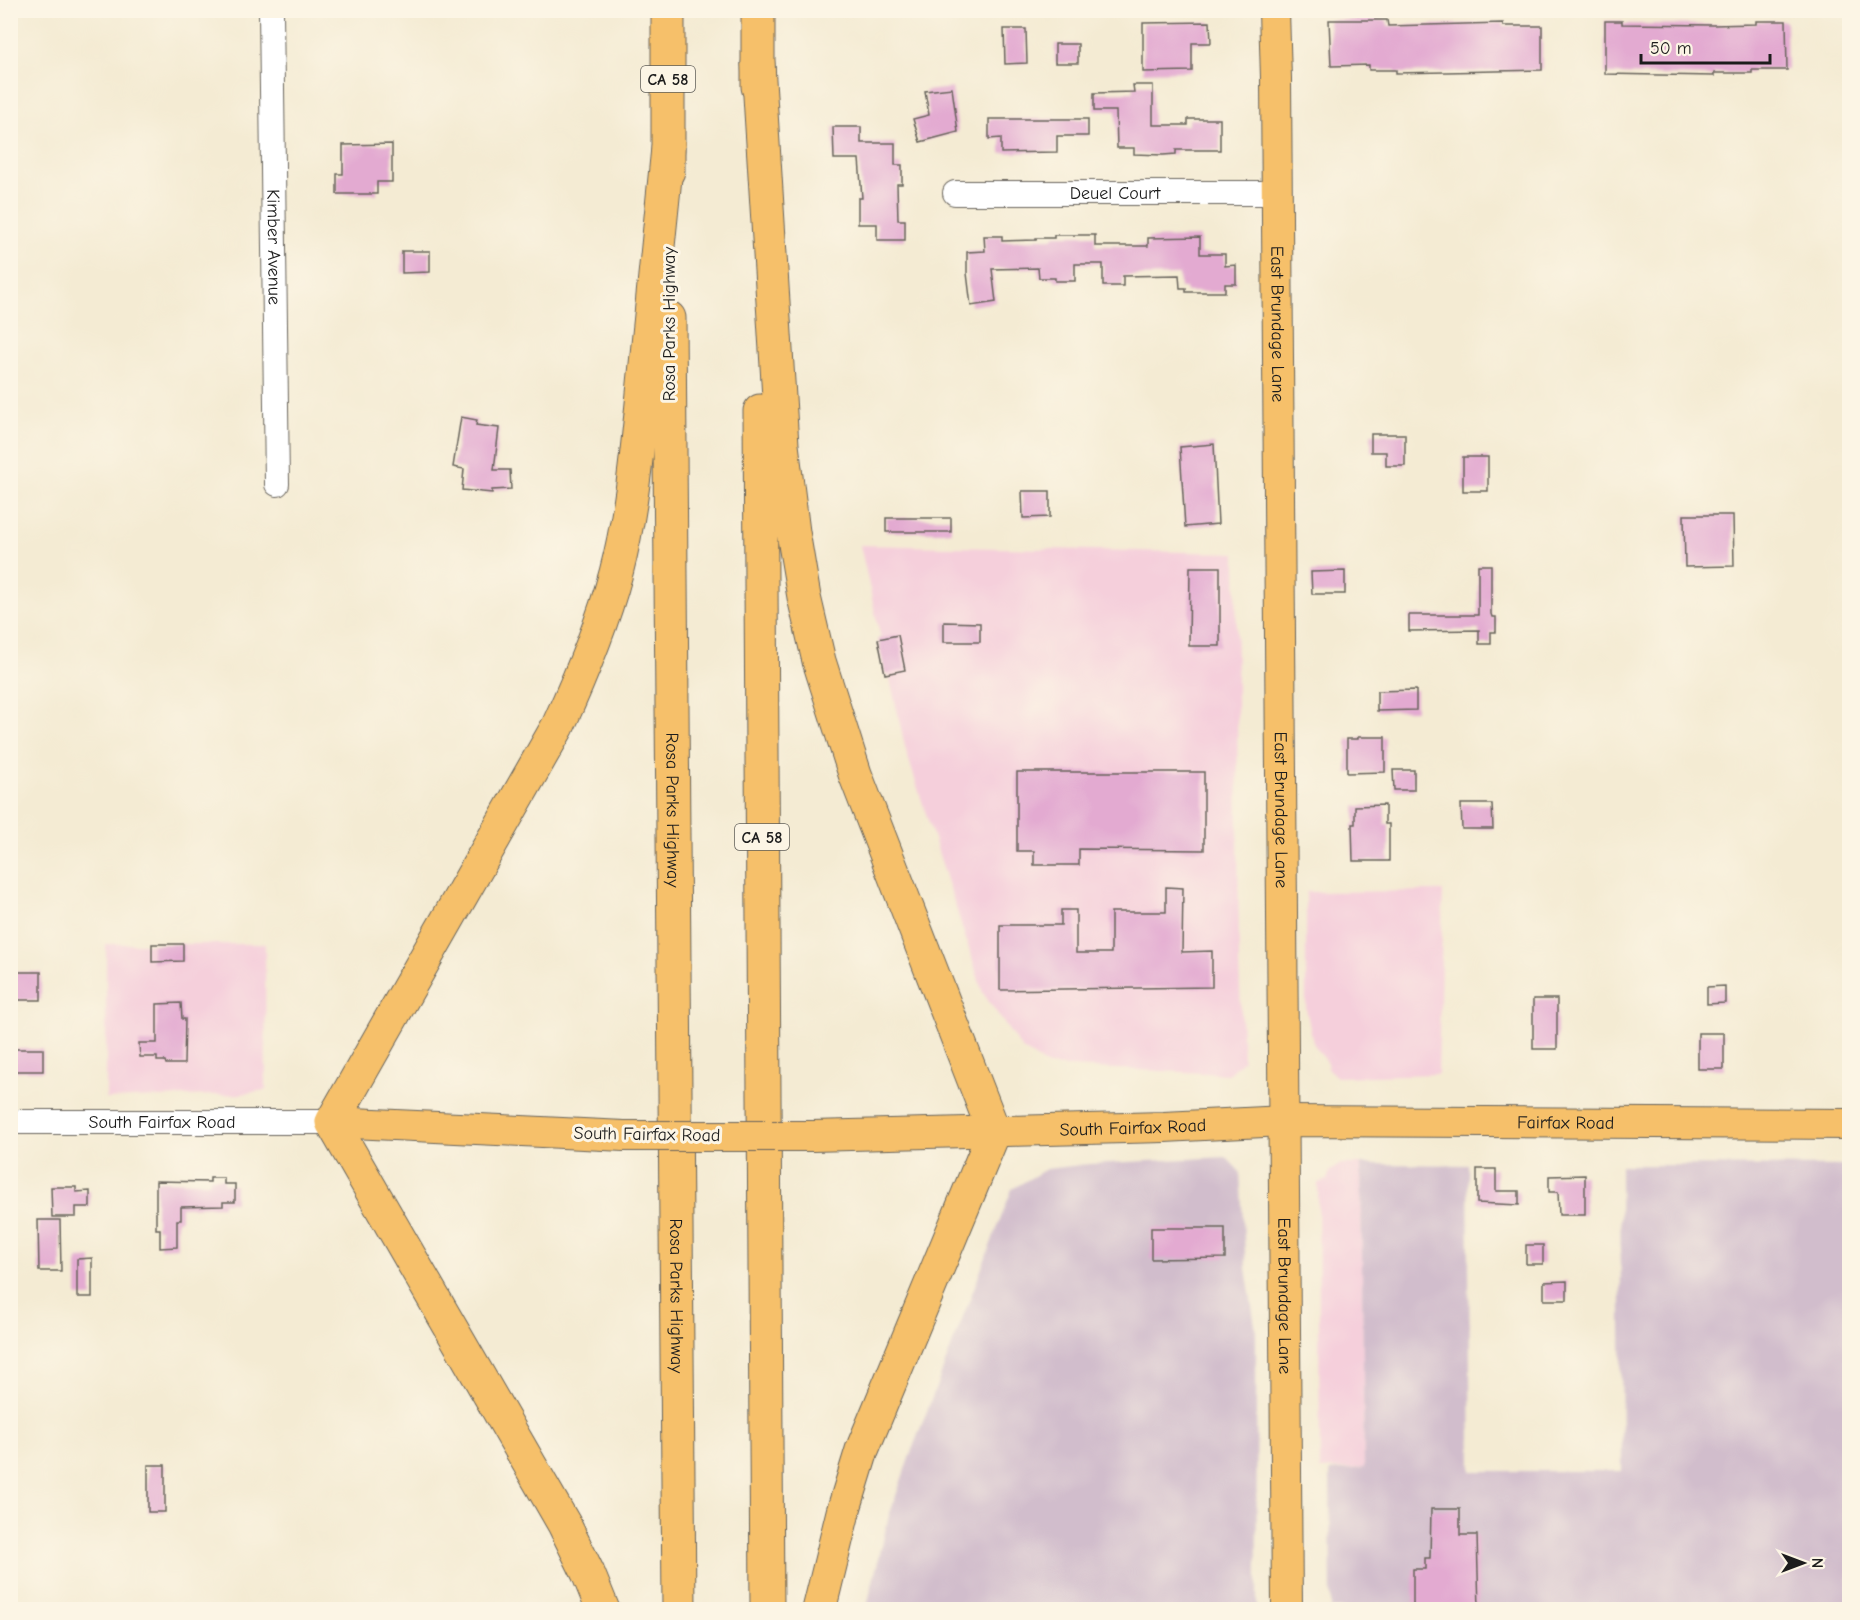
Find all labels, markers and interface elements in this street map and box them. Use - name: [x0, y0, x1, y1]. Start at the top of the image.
- scale bar: [1641, 27, 1770, 65]
- text: 50 m: [1650, 38, 1692, 59]
- road number: CA 58: [641, 66, 695, 92]
- street label: Deuel Court: [1070, 183, 1161, 204]
- street label: Kimber Avenue: [262, 189, 285, 305]
- street label: Rosa Parks Highway: [659, 246, 680, 401]
- street label: East Brundage Lane: [1266, 246, 1288, 402]
- street label: East Brundage Lane: [1270, 731, 1292, 888]
- street label: Rosa Parks Highway: [661, 733, 683, 888]
- road number: CA 58: [735, 824, 789, 850]
- street label: South Fairfax Road: [89, 1112, 235, 1133]
- street label: Fairfax Road: [1517, 1112, 1614, 1134]
- street label: South Fairfax Road: [1059, 1115, 1207, 1141]
- street label: South Fairfax Road: [573, 1123, 721, 1146]
- street label: East Brundage Lane: [1273, 1217, 1295, 1374]
- street label: Rosa Parks Highway: [665, 1218, 687, 1374]
- north arrow: [1773, 1533, 1833, 1593]
- text: N: [1808, 1558, 1826, 1568]

